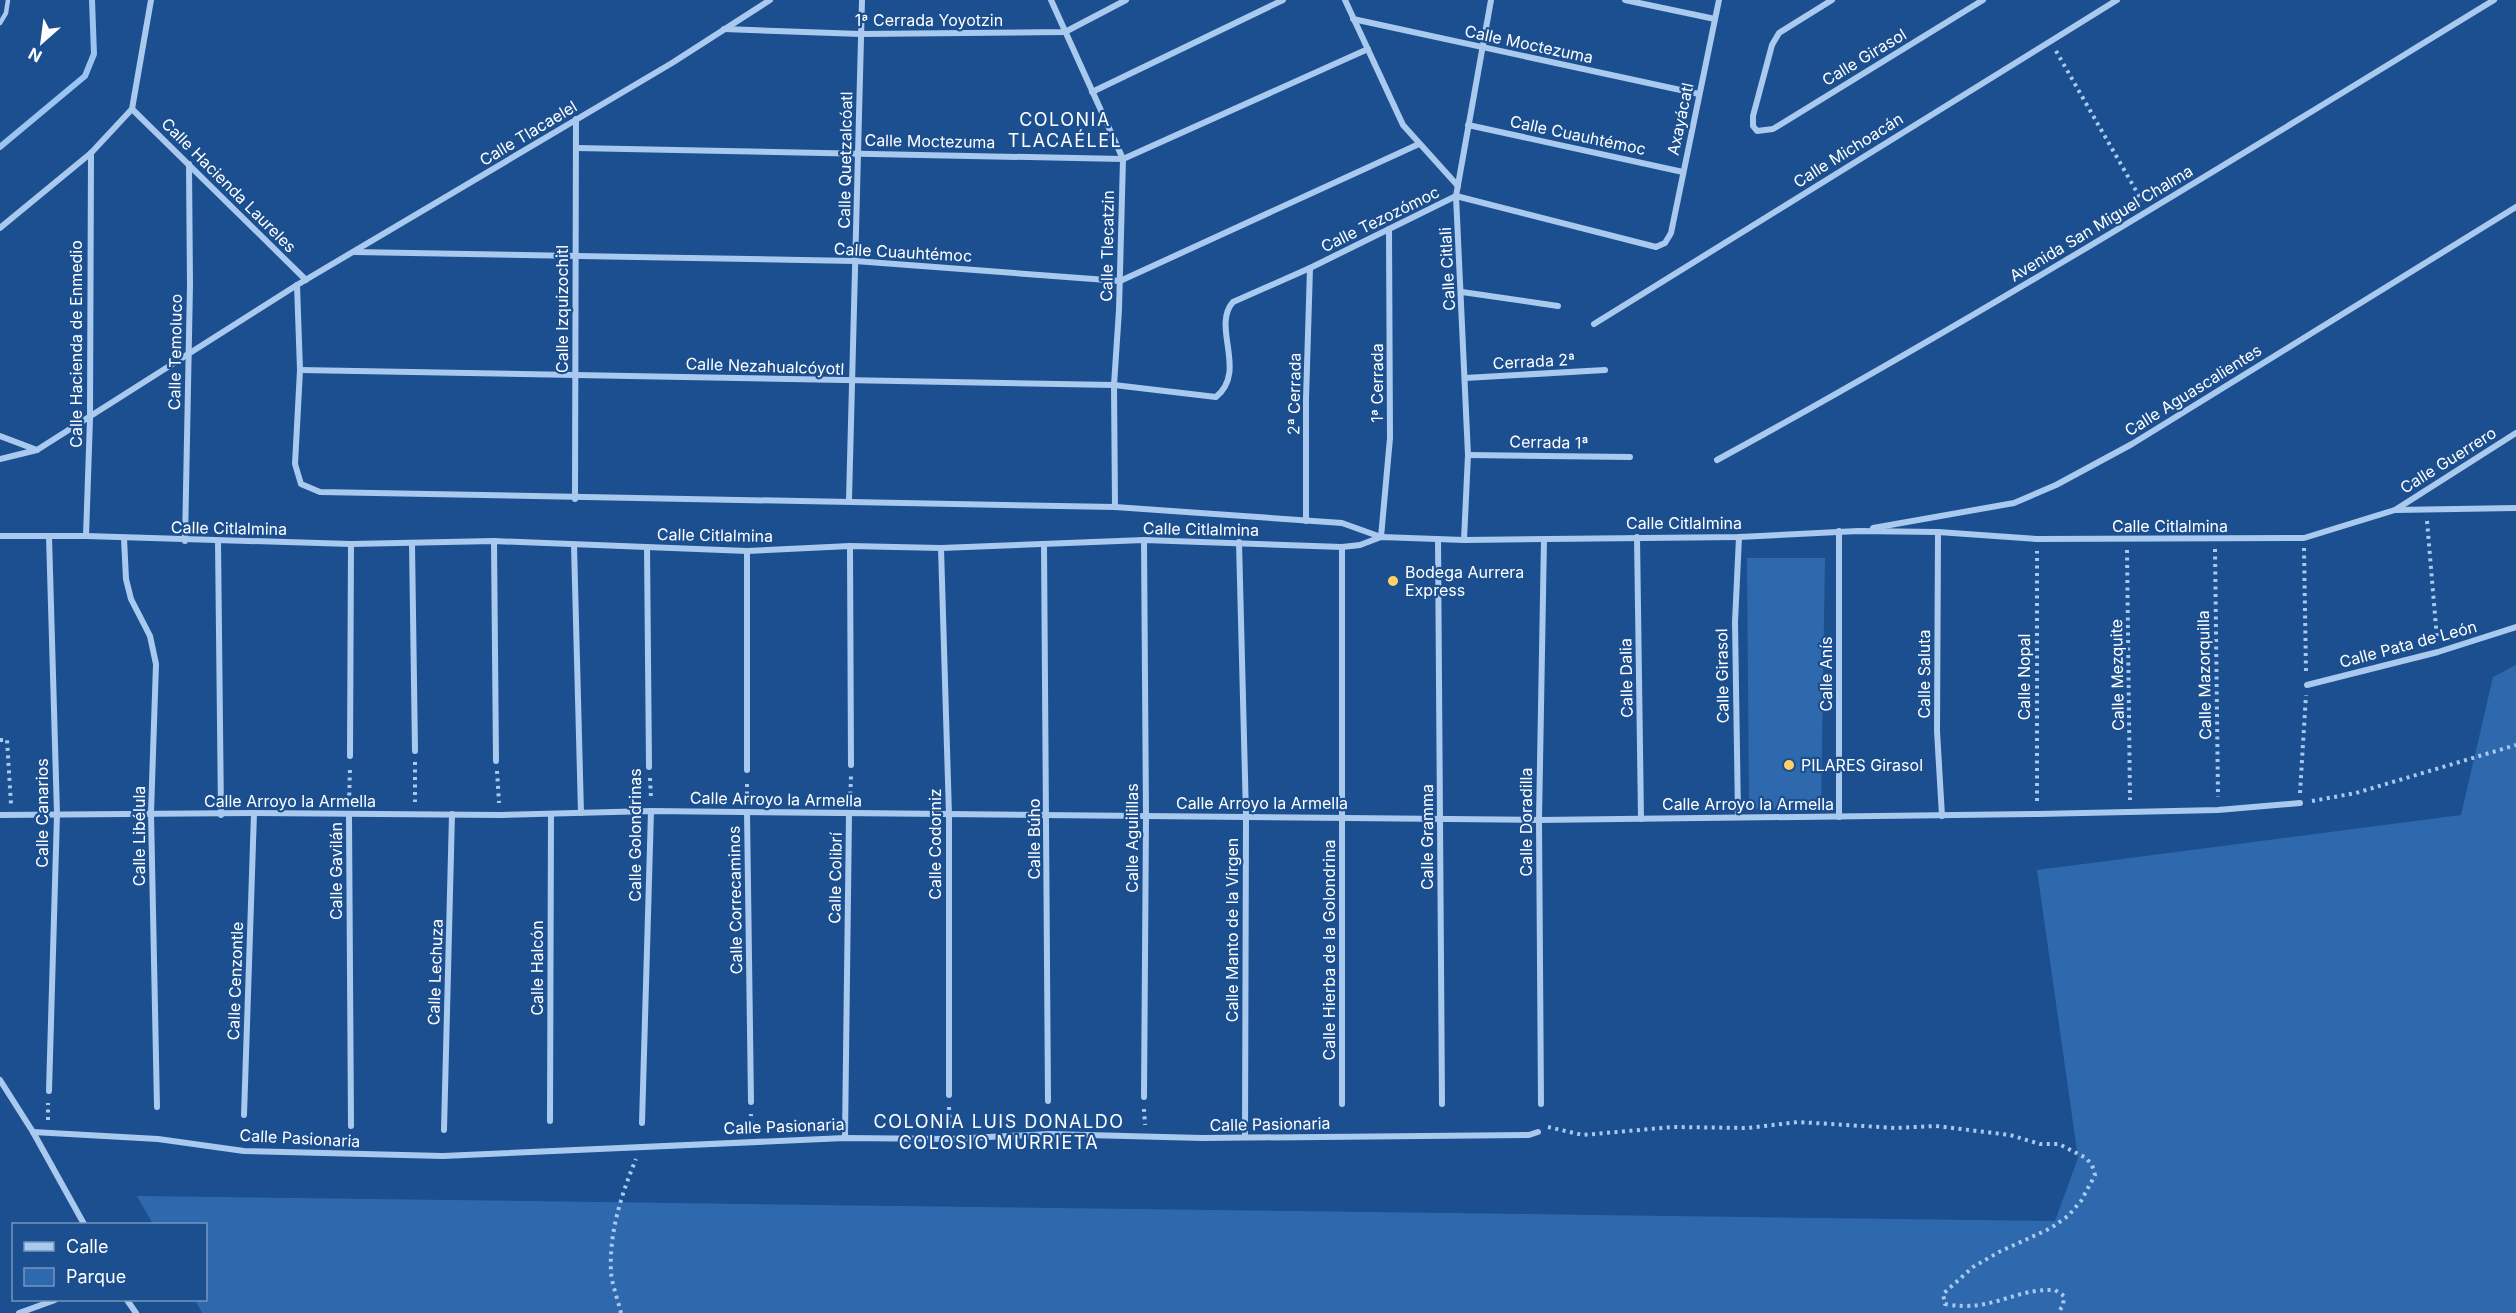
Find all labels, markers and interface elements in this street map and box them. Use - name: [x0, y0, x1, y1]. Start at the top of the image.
- street label: 1ª Cerrada Yoyotzin: [855, 10, 1003, 30]
- north arrow: [12, 12, 72, 72]
- street label: Calle Moctezuma: [1463, 21, 1595, 67]
- street label: Calle Girasol: [1818, 24, 1910, 90]
- text: N: [25, 44, 45, 67]
- street label: Axayácatl: [1663, 81, 1697, 157]
- street label: Calle Quetzalcóatl: [834, 91, 856, 229]
- street label: Calle Tlacaelel: [476, 96, 580, 170]
- street label: Calle Michoacán: [1789, 108, 1907, 192]
- district label: COLONIA TLACAÉLEL: [1008, 109, 1122, 151]
- street label: Calle Cuauhtémoc: [1508, 111, 1648, 159]
- street label: Calle Hacienda Laureles: [157, 113, 301, 257]
- street label: Calle Moctezuma: [864, 130, 996, 152]
- street label: Avenida San Miguel Chalma: [2006, 160, 2196, 286]
- street label: Calle Tezozómoc: [1317, 182, 1443, 256]
- street label: Calle Tlecatzin: [1096, 190, 1118, 302]
- street label: Calle Citlali: [1435, 227, 1459, 311]
- street label: Calle Cuauhtémoc: [833, 238, 973, 266]
- street label: Calle Hacienda de Enmedio: [66, 240, 86, 448]
- street label: Calle Izquizochitl: [552, 245, 572, 373]
- street label: Calle Temoluco: [164, 294, 186, 410]
- street label: Calle Aguascalientes: [2121, 340, 2265, 440]
- street label: 1ª Cerrada: [1367, 343, 1387, 423]
- street label: Cerrada 2ª: [1492, 349, 1576, 373]
- street label: Calle Nezahualcóyotl: [685, 353, 845, 379]
- street label: 2ª Cerrada: [1283, 353, 1305, 435]
- street label: Calle Guerrero: [2396, 422, 2500, 498]
- street label: Cerrada 1ª: [1509, 431, 1589, 453]
- street label: Calle Citlalmina: [1626, 513, 1742, 533]
- street label: Calle Citlalmina: [2112, 516, 2228, 536]
- street label: Calle Citlalmina: [171, 517, 287, 539]
- street label: Calle Citlalmina: [1143, 518, 1259, 540]
- street label: Calle Citlalmina: [657, 524, 773, 546]
- place label: Bodega Aurrera Express: [1405, 562, 1524, 600]
- marker: Bodega Aurrera Express: [1386, 574, 1400, 588]
- street label: Calle Mazorquilla: [2193, 610, 2215, 740]
- street label: Calle Pata de León: [2337, 616, 2479, 672]
- street label: Calle Mezquite: [2106, 619, 2128, 731]
- street label: Calle Girasol: [1711, 628, 1733, 724]
- street label: Calle Saluta: [1914, 629, 1934, 719]
- street label: Calle Nopal: [2014, 634, 2034, 720]
- street label: Calle Anís: [1816, 636, 1836, 712]
- street label: Calle Dalia: [1615, 638, 1637, 718]
- place label: PILARES Girasol: [1801, 755, 1923, 775]
- street label: Calle Canarios: [32, 758, 52, 868]
- marker: PILARES Girasol: [1782, 758, 1796, 772]
- street label: Calle Golondrinas: [625, 768, 645, 902]
- street label: Calle Doradilla: [1516, 768, 1536, 876]
- street label: Calle Aguilillas: [1122, 783, 1142, 893]
- street label: Calle Gramma: [1417, 784, 1437, 890]
- street label: Calle Libélula: [129, 786, 149, 886]
- street label: Calle Arroyo la Armella: [690, 787, 862, 811]
- street label: Calle Codorniz: [925, 788, 945, 900]
- street label: Calle Arroyo la Armella: [204, 791, 376, 811]
- street label: Calle Arroyo la Armella: [1176, 793, 1348, 813]
- street label: Calle Arroyo la Armella: [1662, 794, 1834, 814]
- street label: Calle Búho: [1024, 798, 1044, 880]
- street label: Calle Gavilán: [326, 822, 346, 920]
- street label: Calle Correcaminos: [724, 826, 746, 974]
- street label: Calle Colibrí: [824, 832, 846, 924]
- street label: Calle Manto de la Virgen: [1222, 838, 1242, 1022]
- street label: Calle Hierba de la Golondrina: [1319, 840, 1339, 1060]
- street label: Calle Lechuza: [423, 918, 447, 1026]
- street label: Calle Halcón: [527, 920, 547, 1016]
- street label: Calle Cenzontle: [223, 921, 247, 1041]
- district label: COLONIA LUIS DONALDO COLOSIO MURRIETA: [874, 1111, 1124, 1153]
- street label: Calle Pasionaria: [1209, 1113, 1331, 1135]
- street label: Calle Pasionaria: [723, 1114, 845, 1138]
- street label: Calle Pasionaria: [239, 1125, 361, 1151]
- legend: [12, 1223, 207, 1301]
- text: Calle: [66, 1236, 108, 1257]
- text: Parque: [66, 1266, 126, 1287]

